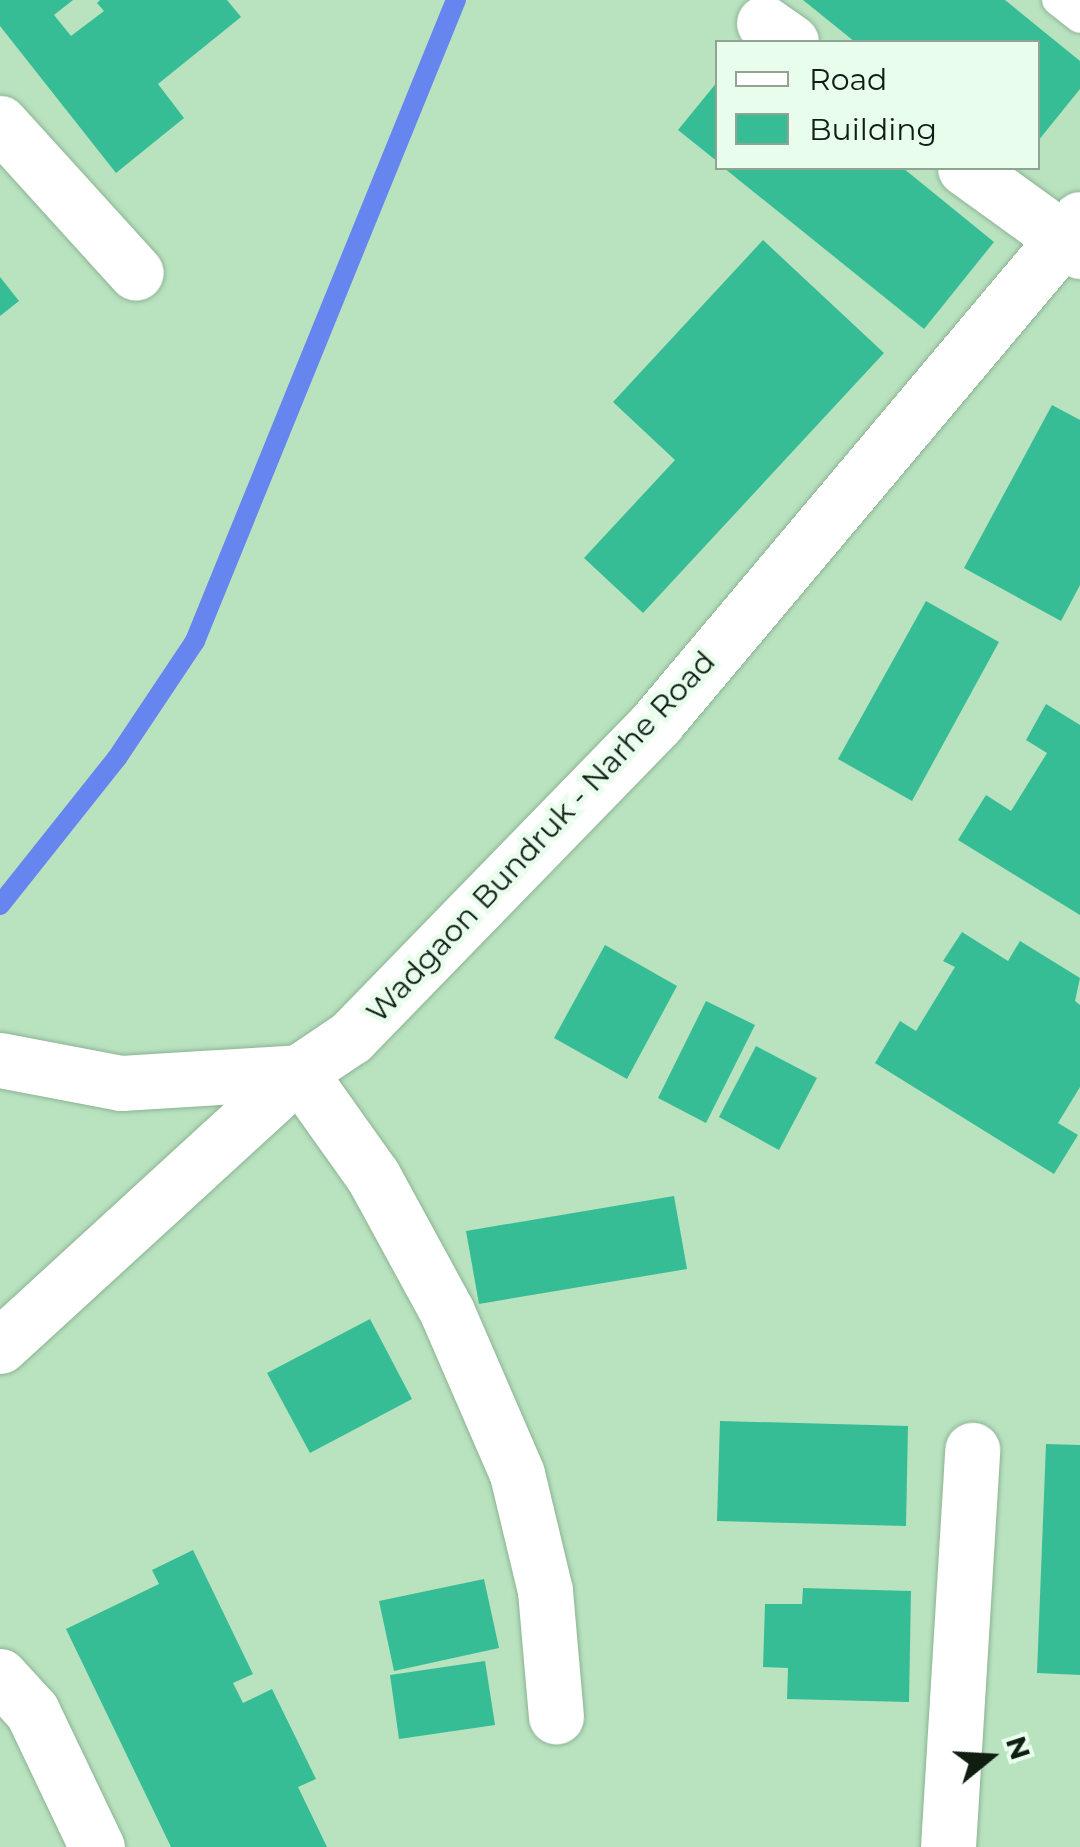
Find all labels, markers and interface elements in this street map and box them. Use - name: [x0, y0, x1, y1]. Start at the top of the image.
- legend: [715, 40, 1040, 170]
- text: Road: [809, 61, 887, 98]
- text: Building: [809, 111, 937, 148]
- street label: Wadgaon Bundruk - Narhe Road: [359, 644, 723, 1030]
- north arrow: [940, 1707, 1040, 1807]
- text: N: [999, 1732, 1038, 1764]

